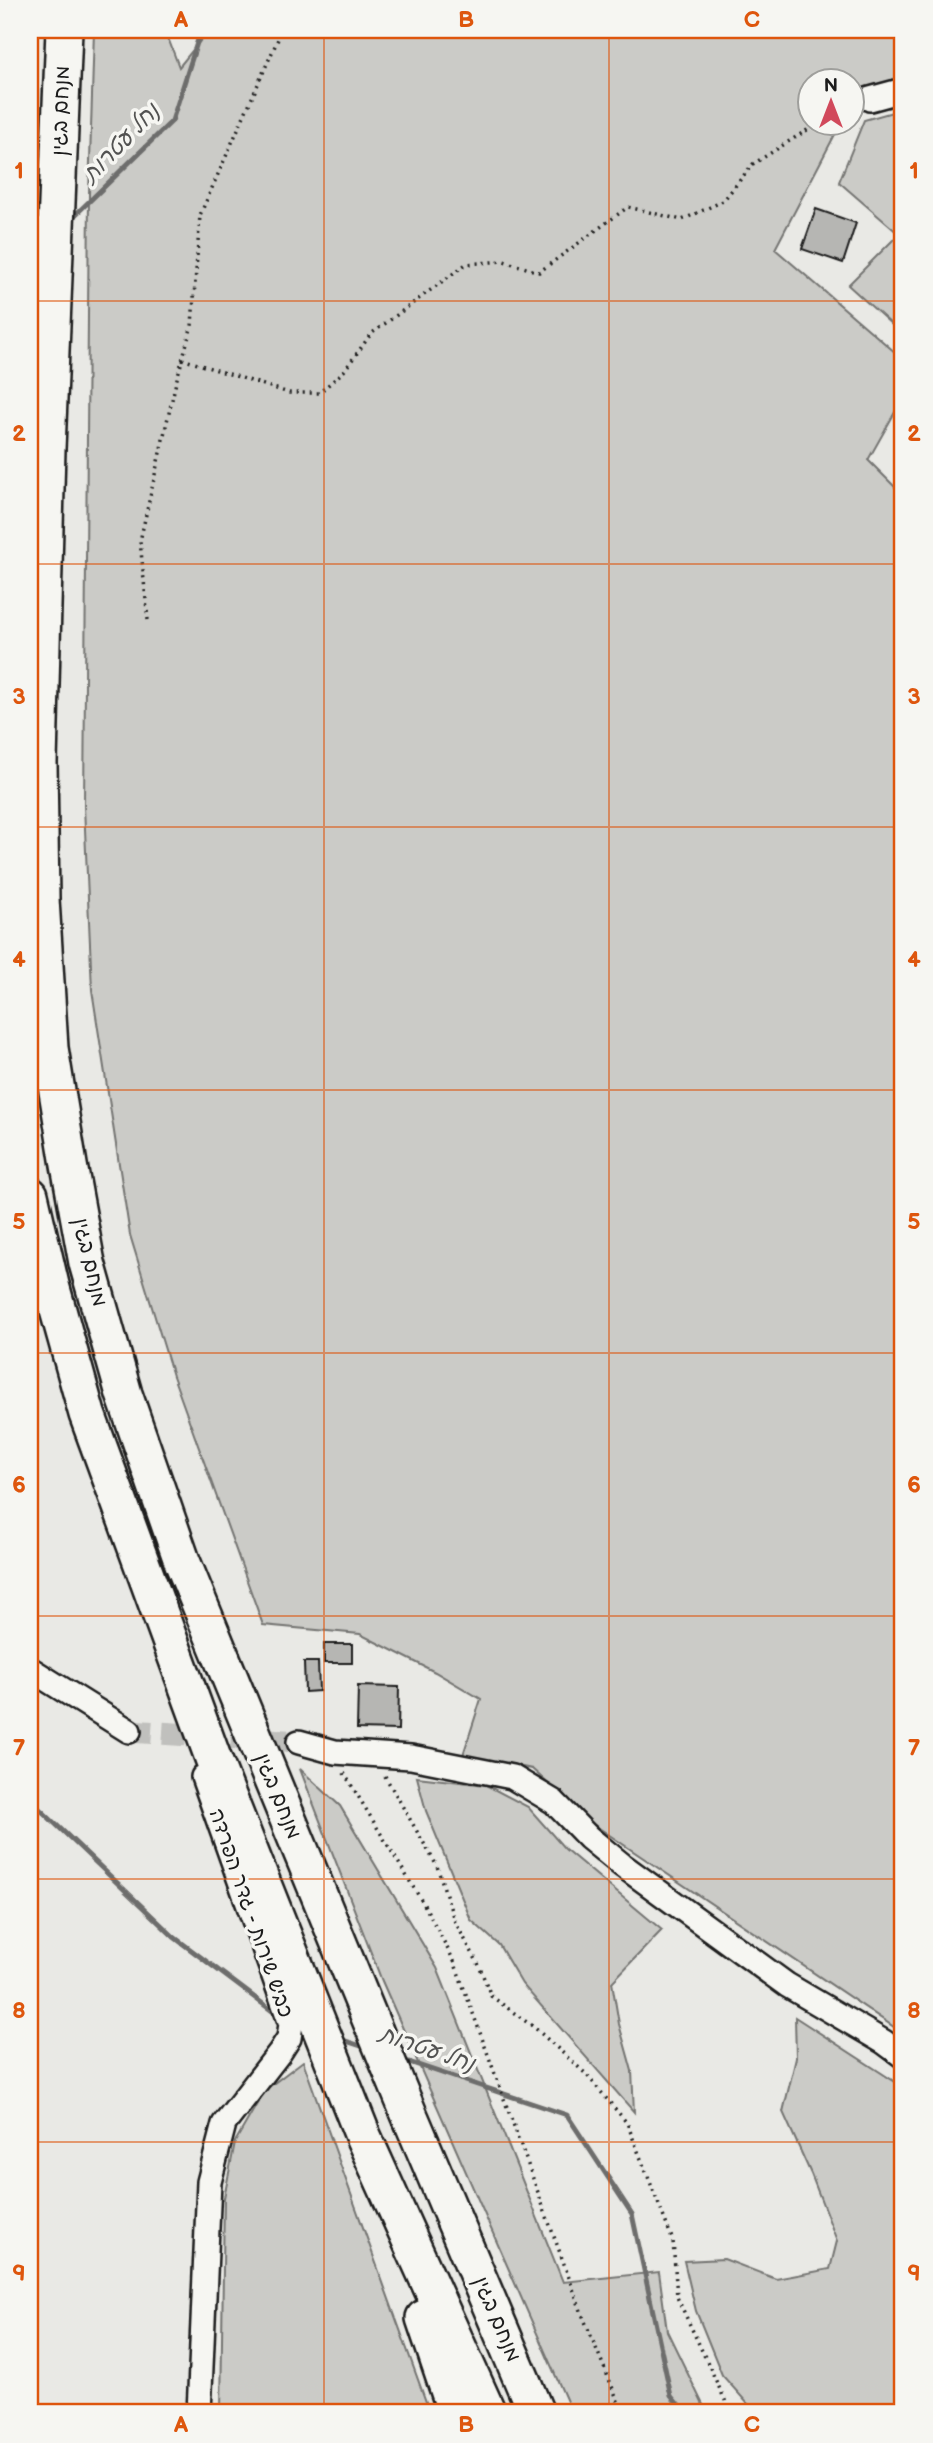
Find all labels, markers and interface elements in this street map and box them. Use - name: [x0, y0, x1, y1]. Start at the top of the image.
- text: A: [173, 6, 189, 34]
- text: B: [458, 6, 474, 34]
- text: C: [744, 6, 760, 34]
- street label: מנחם בגין: [47, 65, 75, 157]
- north arrow: [796, 66, 866, 136]
- text: N: [824, 75, 838, 98]
- water label: נחל עטרות: [75, 97, 166, 190]
- text: 1: [14, 157, 24, 185]
- text: 1: [909, 157, 919, 185]
- text: 2: [12, 420, 26, 448]
- text: 2: [907, 420, 921, 448]
- text: 3: [12, 683, 26, 711]
- text: 3: [907, 683, 921, 711]
- text: 4: [12, 946, 26, 974]
- text: 4: [907, 946, 921, 974]
- text: 5: [12, 1208, 26, 1236]
- text: 5: [907, 1208, 921, 1236]
- street label: מנחם בגין: [68, 1215, 112, 1309]
- text: 6: [12, 1471, 26, 1499]
- text: 6: [907, 1471, 921, 1499]
- text: 7: [13, 1734, 26, 1762]
- text: 7: [908, 1734, 921, 1762]
- street label: מנחם בגין: [249, 1749, 307, 1843]
- street label: כביש שירות - גדר הפרדה: [204, 1805, 298, 2021]
- text: 8: [12, 1997, 26, 2025]
- text: 8: [907, 1997, 921, 2025]
- water label: נחל עטרות: [374, 2019, 479, 2079]
- text: 9: [12, 2260, 26, 2288]
- text: 9: [907, 2260, 921, 2288]
- street label: מנחם בגין: [468, 2273, 526, 2365]
- text: A: [173, 2411, 189, 2439]
- text: B: [458, 2411, 474, 2439]
- text: C: [744, 2411, 760, 2439]

